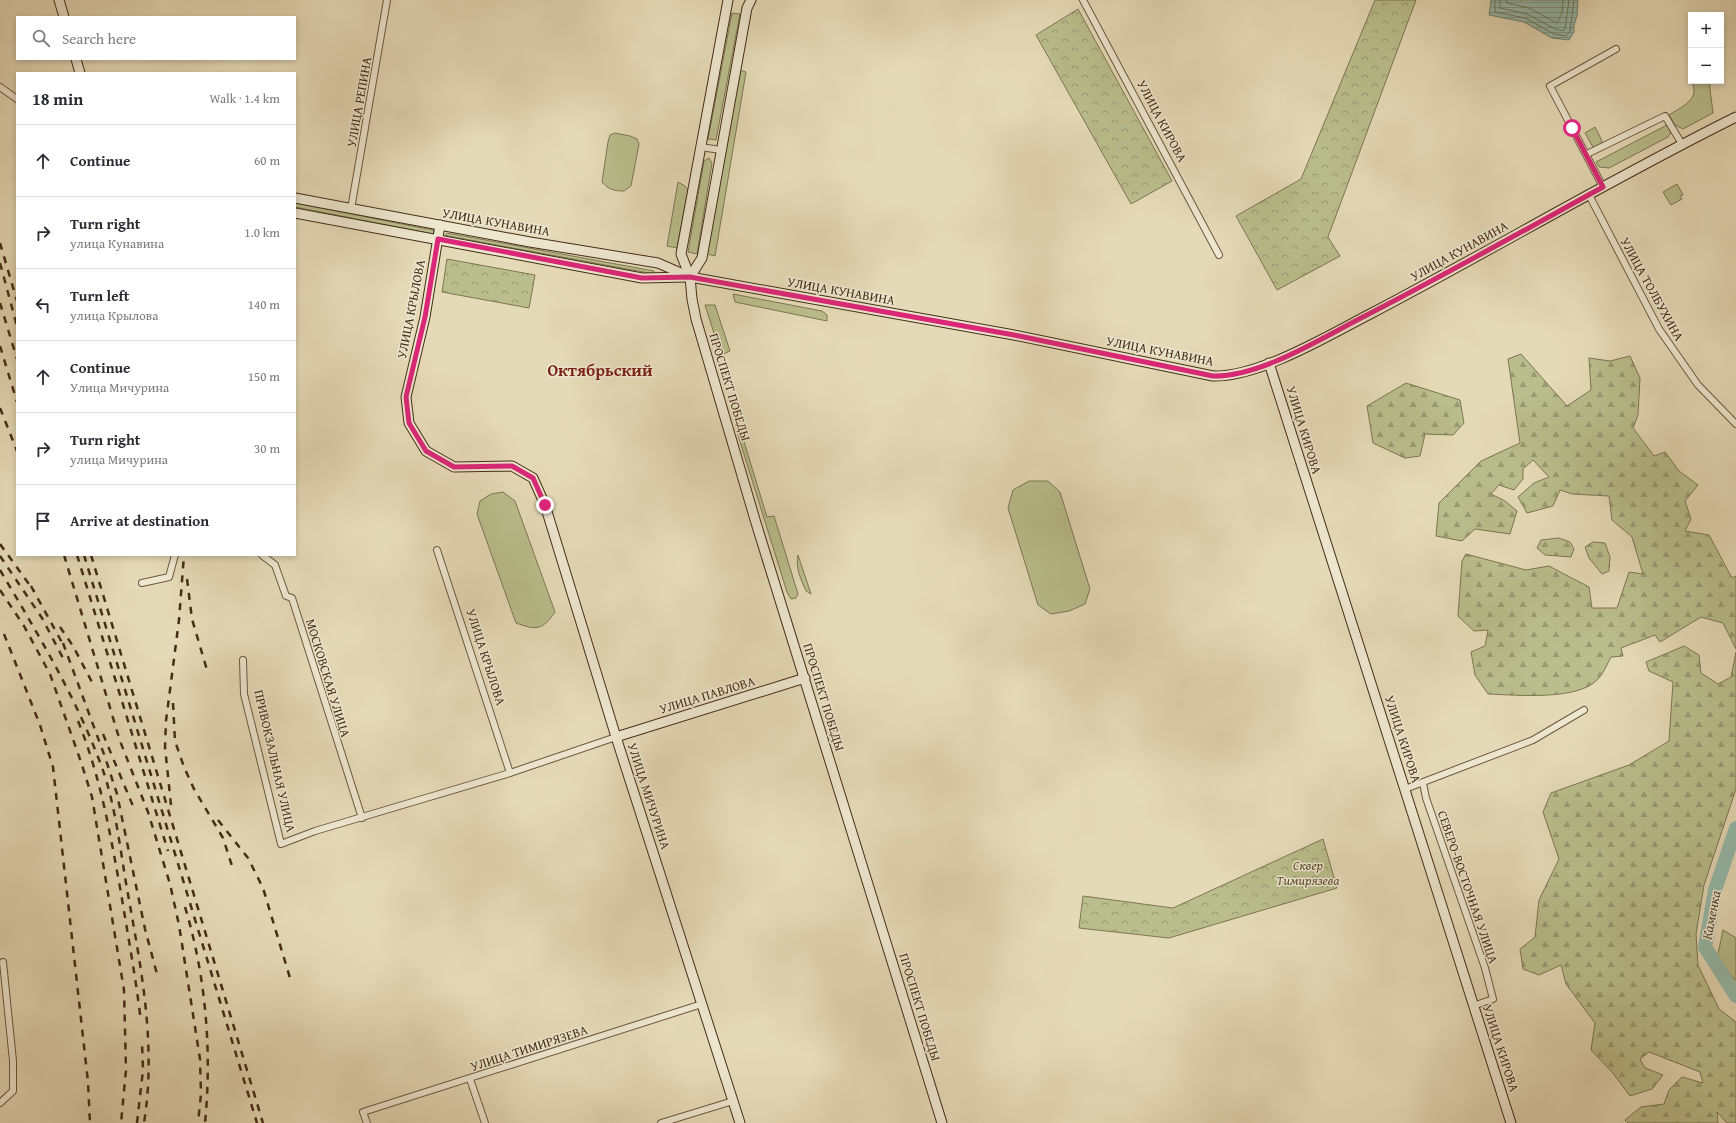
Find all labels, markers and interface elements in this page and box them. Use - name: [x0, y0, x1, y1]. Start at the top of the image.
- map controls: [1688, 12, 1724, 84]
- button: +: [1688, 12, 1724, 48]
- search box: [16, 16, 296, 60]
- icon: search: [30, 27, 52, 49]
- text: Search here: [62, 28, 136, 49]
- button: −: [1688, 48, 1724, 84]
- street label: УЛИЦА РЕПИНА: [342, 55, 376, 149]
- street label: УЛИЦА КИРОВА: [1132, 76, 1192, 166]
- text: 18 min: [32, 86, 83, 111]
- text: Walk · 1.4 km: [209, 89, 280, 108]
- route start: [1563, 119, 1581, 137]
- icon: ahead: [32, 150, 54, 172]
- text: Continue: [70, 150, 131, 171]
- text: 60 m: [254, 151, 280, 170]
- street label: УЛИЦА КУНАВИНА: [441, 203, 552, 241]
- text: Turn right: [70, 213, 141, 234]
- street label: УЛИЦА КУНАВИНА: [1407, 216, 1511, 286]
- icon: right: [32, 222, 54, 244]
- text: 1.0 km: [244, 223, 280, 242]
- text: улица Кунавина: [70, 234, 164, 253]
- street label: УЛИЦА ТОЛБУХИНА: [1616, 234, 1689, 344]
- street label: УЛИЦА КРЫЛОВА: [392, 258, 430, 360]
- street label: УЛИЦА КУНАВИНА: [786, 272, 897, 310]
- text: Turn left: [70, 285, 129, 306]
- icon: left: [32, 294, 54, 316]
- text: 140 m: [248, 295, 280, 314]
- text: улица Крылова: [70, 306, 158, 325]
- street label: ПРОСПЕКТ ПОБЕДЫ: [705, 331, 755, 443]
- street label: УЛИЦА КУНАВИНА: [1105, 331, 1215, 371]
- text: Continue: [70, 357, 131, 378]
- district label: Октябрьский: [547, 357, 653, 382]
- icon: ahead: [32, 366, 54, 388]
- text: 150 m: [248, 367, 280, 386]
- text: Улица Мичурина: [70, 378, 169, 397]
- street label: УЛИЦА КИРОВА: [1282, 384, 1326, 476]
- text: Turn right: [70, 429, 141, 450]
- icon: right: [32, 438, 54, 460]
- text: 30 m: [254, 439, 280, 458]
- text: улица Мичурина: [70, 450, 168, 469]
- route end: [536, 496, 554, 514]
- icon: arrive: [32, 510, 54, 532]
- text: Arrive at destination: [70, 510, 209, 531]
- street label: УЛИЦА КРЫЛОВА: [461, 606, 511, 708]
- street label: МОСКОВСКАЯ УЛИЦА: [301, 616, 355, 740]
- street label: ПРОСПЕКТ ПОБЕДЫ: [799, 641, 849, 753]
- street label: УЛИЦА ПАВЛОВА: [657, 671, 757, 719]
- street label: ПРИВОКЗАЛЬНАЯ УЛИЦА: [249, 688, 301, 834]
- street label: УЛИЦА КИРОВА: [1380, 693, 1426, 785]
- street label: УЛИЦА МИЧУРИНА: [623, 740, 675, 852]
- street label: СЕВЕРО-ВОСТОЧНАЯ УЛИЦА: [1433, 808, 1503, 966]
- park label: Сквер Тимирязева: [1277, 856, 1339, 890]
- water label: Каменка: [1696, 888, 1726, 941]
- street label: ПРОСПЕКТ ПОБЕДЫ: [895, 951, 945, 1063]
- street label: УЛИЦА КИРОВА: [1478, 1002, 1524, 1094]
- street label: УЛИЦА ТИМИРЯЗЕВА: [468, 1020, 590, 1076]

